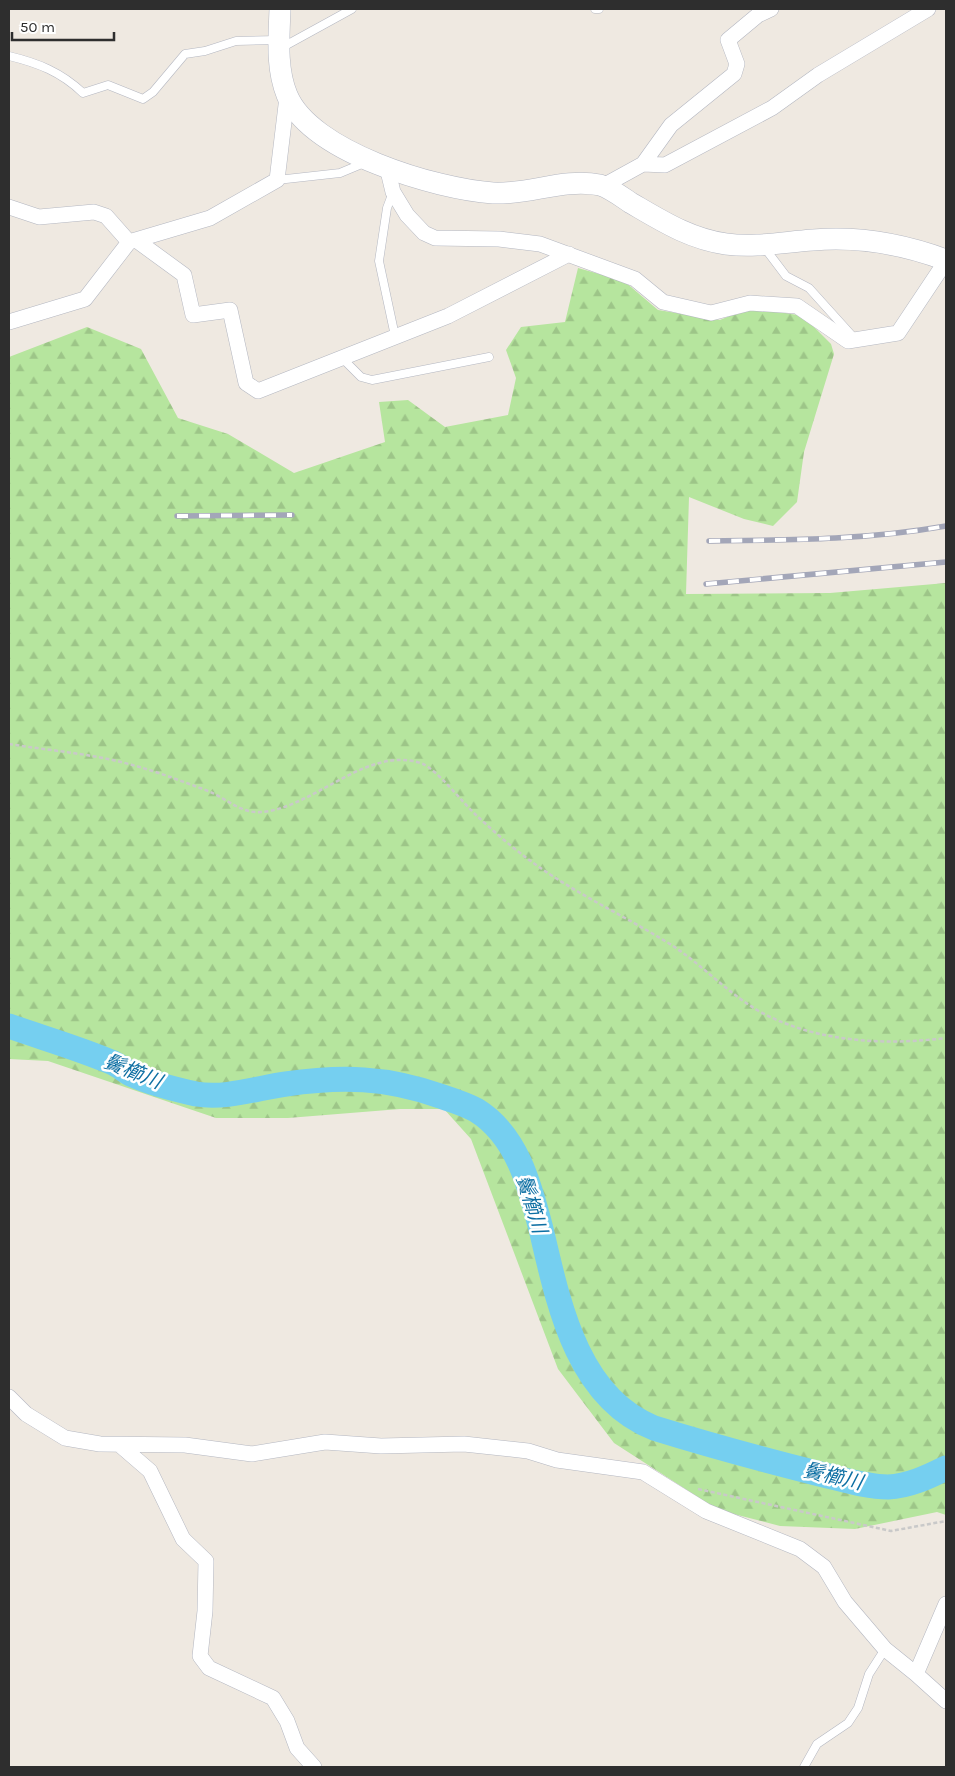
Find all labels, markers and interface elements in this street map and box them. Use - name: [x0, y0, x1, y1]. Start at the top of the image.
- scale bar: [12, 10, 115, 42]
- text: 50 m: [20, 18, 55, 36]
- water label: 鬢櫛川: [101, 1050, 167, 1094]
- water label: 鬢櫛川: [512, 1172, 552, 1238]
- water label: 鬢櫛川: [801, 1459, 867, 1495]

